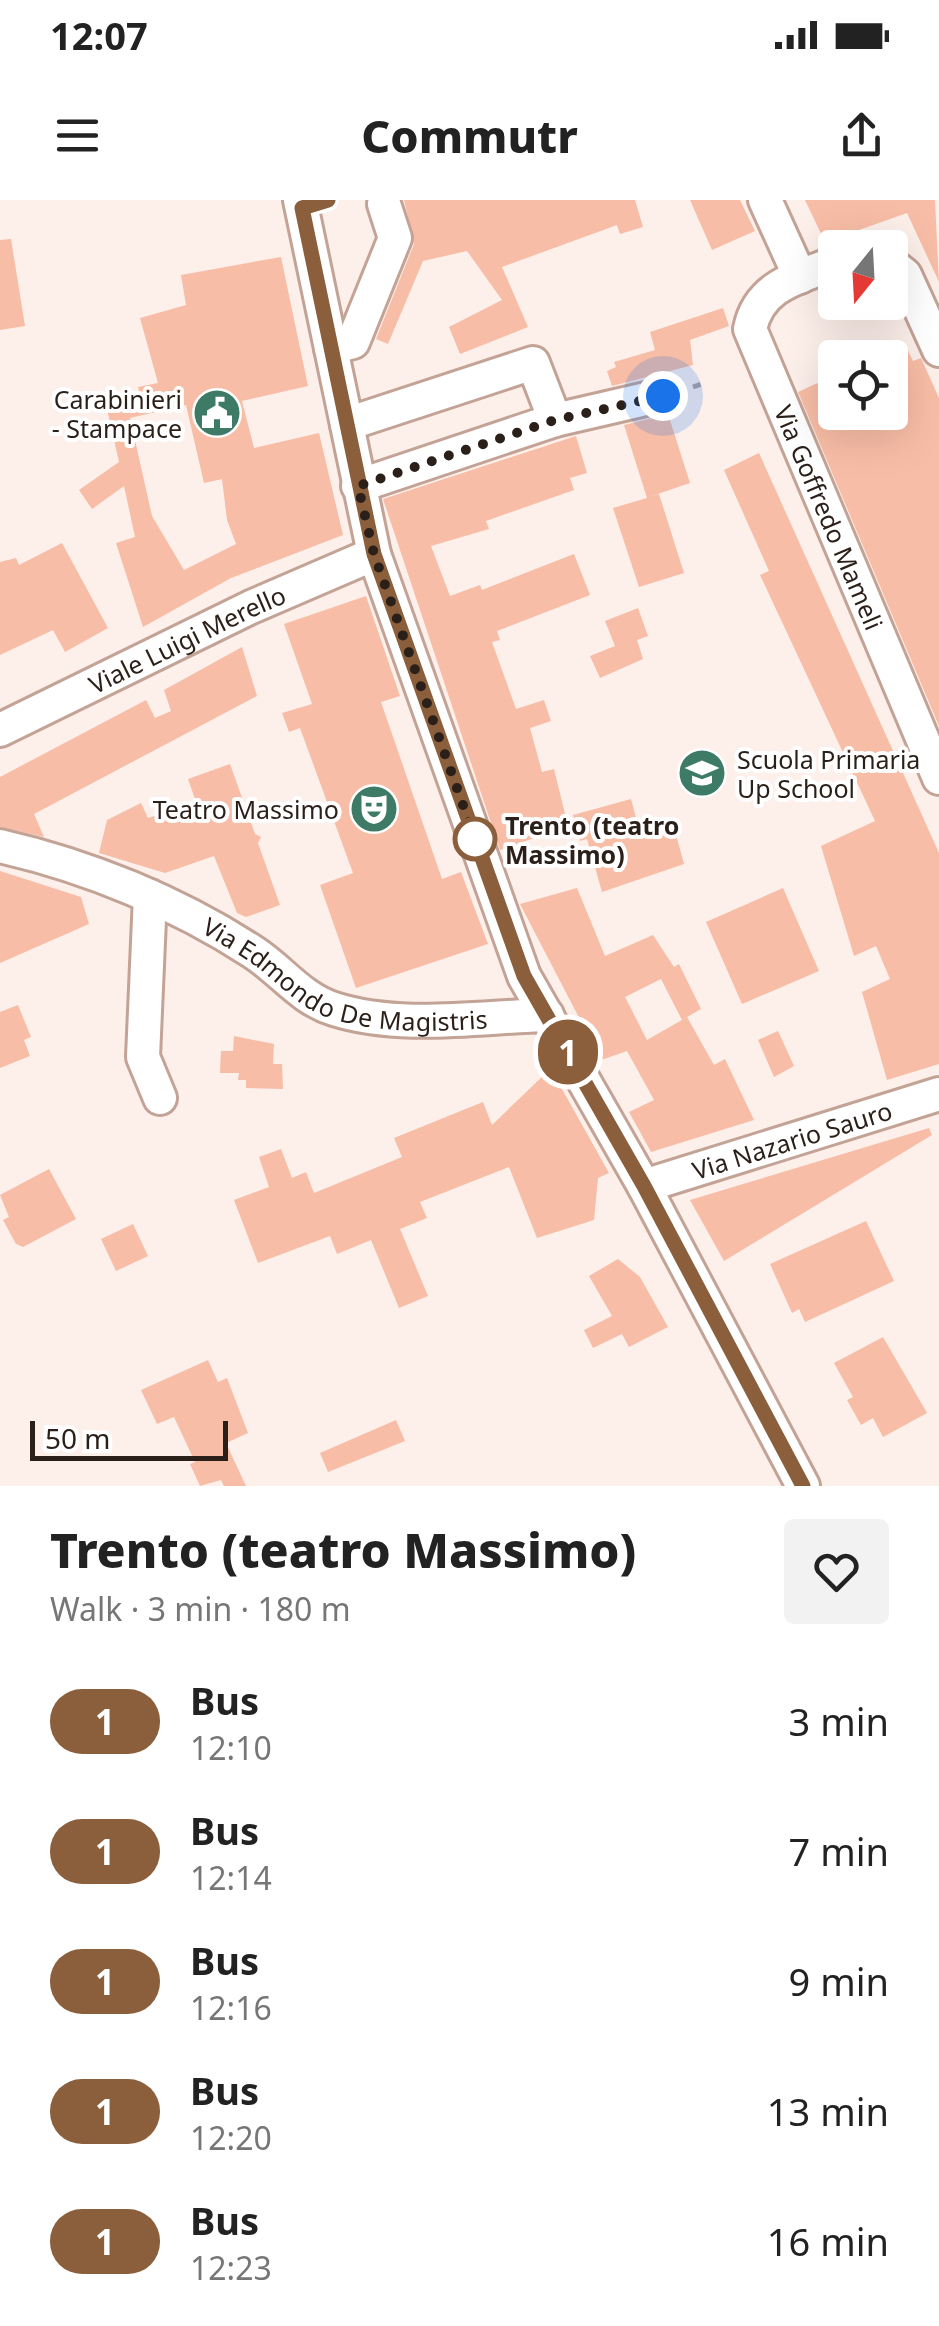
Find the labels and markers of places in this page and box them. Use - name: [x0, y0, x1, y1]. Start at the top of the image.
- place label: Carabinieri - Stampace: [52, 382, 182, 445]
- public building icon: Carabinieri - Stampace: [191, 387, 243, 439]
- place label: Scuola Primaria Up School: [737, 742, 920, 805]
- school or university icon: Scuola Primaria Up School: [676, 747, 728, 799]
- theatre icon: Teatro Massimo: [348, 783, 400, 835]
- place label: Teatro Massimo: [153, 792, 339, 826]
- place label: Trento (teatro Massimo): [505, 808, 679, 871]
- marker: Trento (teatro Massimo): [454, 818, 496, 860]

